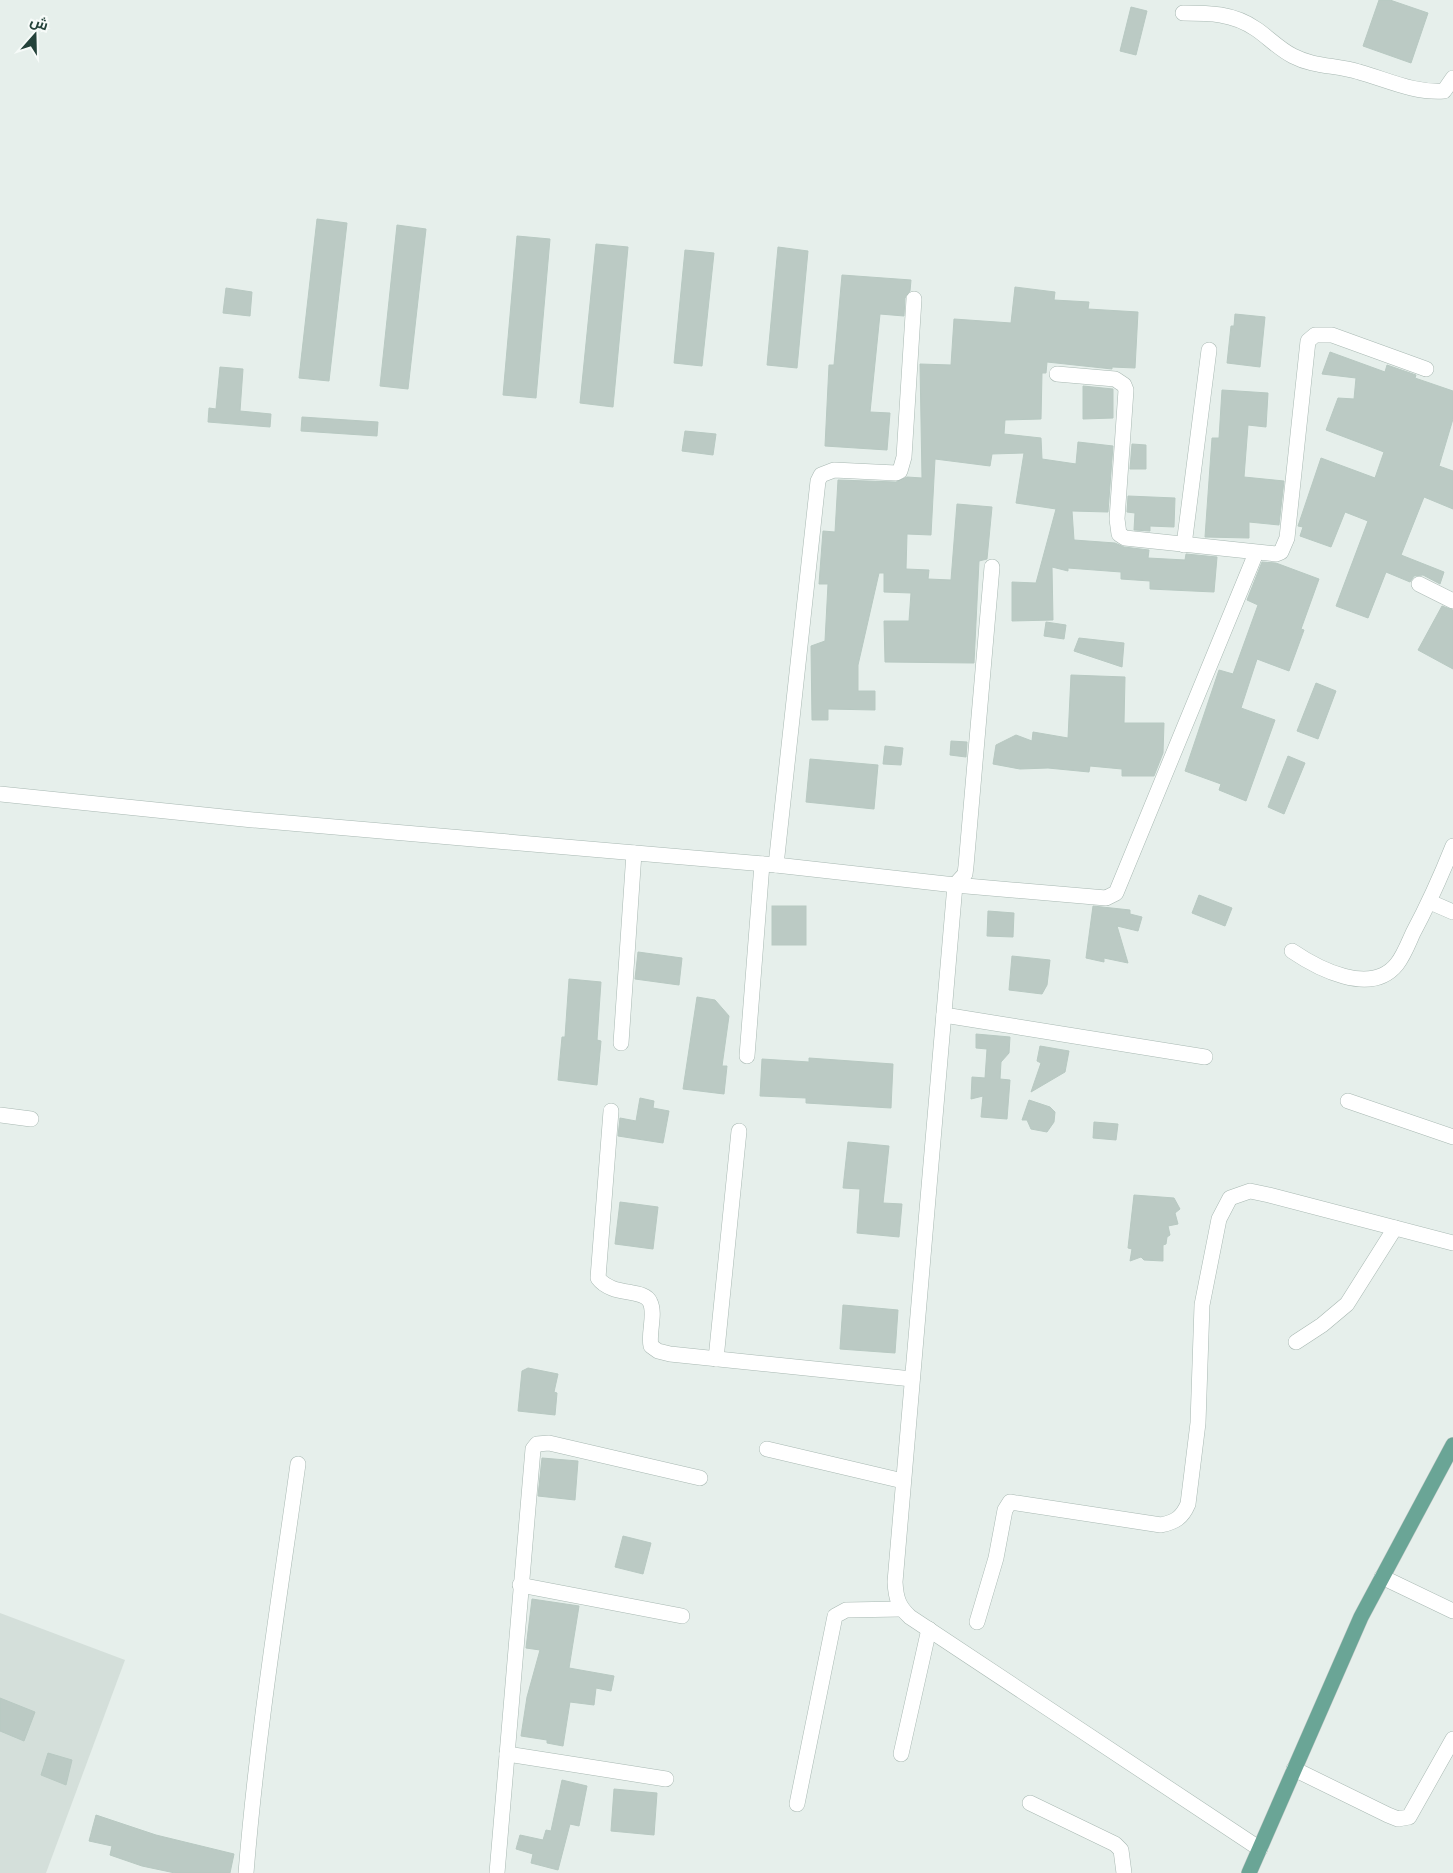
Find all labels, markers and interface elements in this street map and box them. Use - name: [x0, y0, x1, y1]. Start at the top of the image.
- north arrow: [10, 10, 60, 60]
- text: ش: [28, 11, 51, 34]

